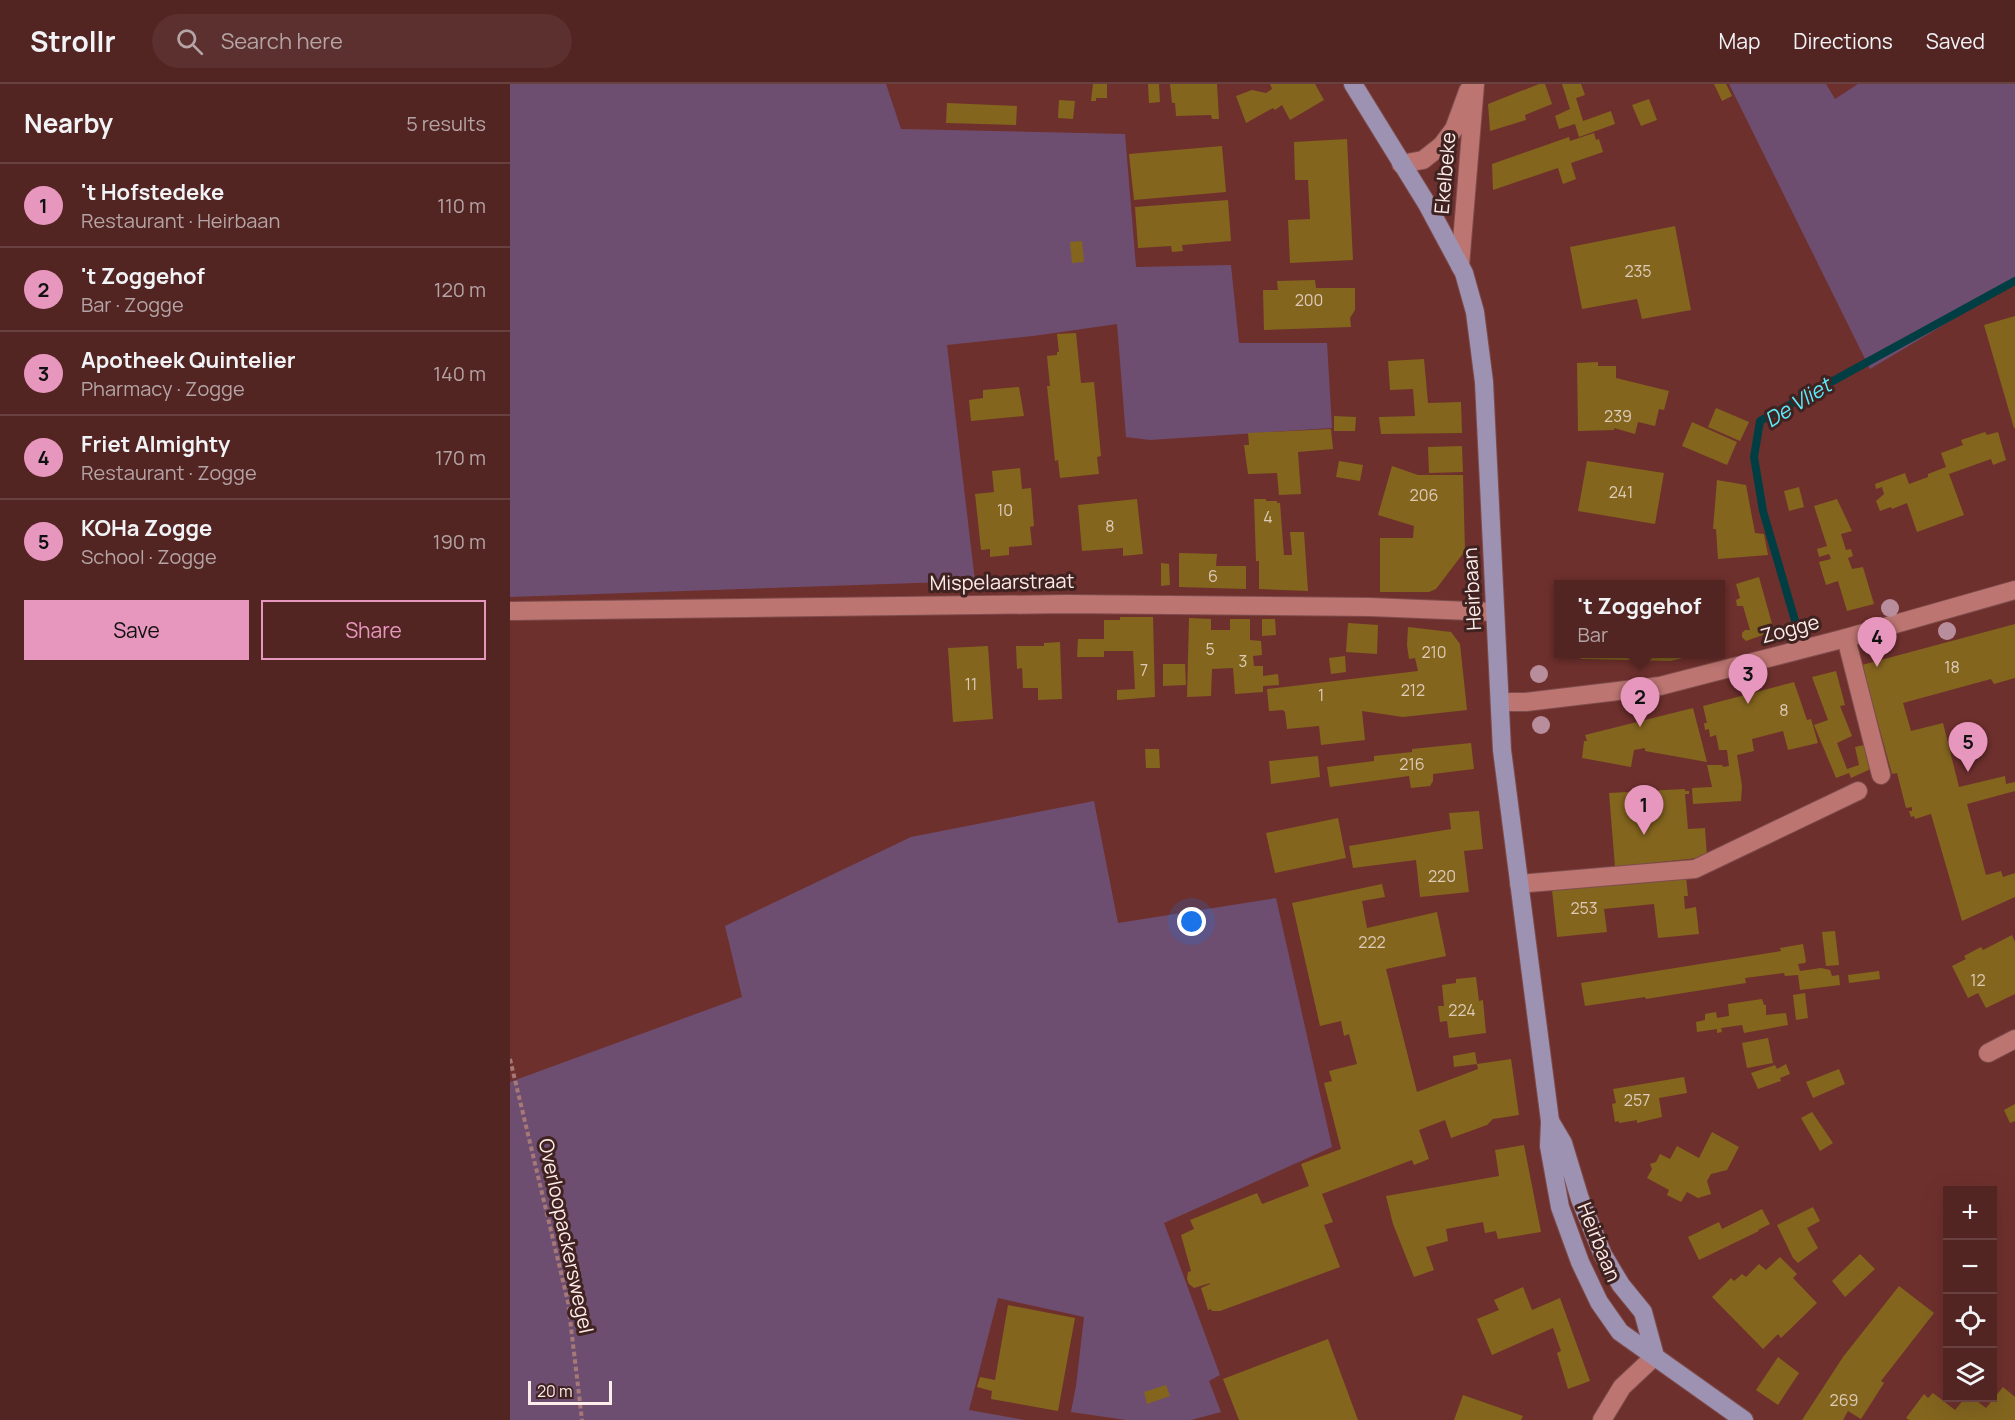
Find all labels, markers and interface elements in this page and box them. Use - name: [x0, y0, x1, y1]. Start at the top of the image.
- search box: [152, 14, 572, 68]
- text: Strollr: [30, 22, 116, 60]
- icon: search: [173, 25, 206, 58]
- text: Search here: [221, 26, 343, 56]
- text: Map: [1719, 27, 1760, 55]
- text: Directions: [1793, 27, 1893, 55]
- text: Saved: [1926, 27, 1985, 55]
- text: Nearby: [24, 105, 113, 141]
- text: 5 results: [406, 110, 486, 137]
- street label: Ekelbeke: [1427, 131, 1462, 215]
- text: 't Hofstedeke: [81, 177, 224, 207]
- text: 1: [39, 192, 48, 219]
- text: 110 m: [437, 192, 486, 219]
- text: Restaurant · Heirbaan: [81, 207, 280, 234]
- house number: 235: [1624, 260, 1652, 282]
- text: 't Zoggehof: [81, 261, 205, 291]
- text: 2: [38, 276, 49, 303]
- text: 120 m: [434, 276, 486, 303]
- house number: 200: [1295, 289, 1323, 311]
- text: Bar · Zogge: [81, 291, 184, 318]
- text: Apotheek Quintelier: [81, 345, 296, 375]
- text: 3: [38, 360, 49, 387]
- text: 140 m: [433, 360, 486, 387]
- water label: De Vliet: [1759, 369, 1838, 433]
- text: Pharmacy · Zogge: [81, 375, 245, 402]
- house number: 239: [1604, 405, 1632, 427]
- text: Friet Almighty: [81, 429, 230, 459]
- text: 4: [37, 444, 50, 471]
- text: 170 m: [435, 444, 486, 471]
- text: Restaurant · Zogge: [81, 459, 257, 486]
- house number: 241: [1609, 481, 1633, 503]
- house number: 206: [1410, 484, 1438, 506]
- house number: 10: [997, 499, 1013, 521]
- house number: 4: [1263, 506, 1273, 528]
- text: KOHa Zogge: [81, 513, 212, 543]
- house number: 8: [1105, 515, 1115, 537]
- text: 5: [38, 528, 49, 555]
- text: 190 m: [433, 528, 486, 555]
- text: School · Zogge: [81, 543, 217, 570]
- street label: Heirbaan: [1456, 547, 1487, 631]
- house number: 6: [1208, 565, 1218, 587]
- street label: Mispelaarstraat: [929, 567, 1075, 596]
- popup: [1554, 580, 1725, 658]
- text: 't Zoggehof: [1578, 591, 1701, 621]
- button: Save: [24, 600, 249, 660]
- button: Share: [261, 600, 486, 660]
- street label: Zogge: [1758, 608, 1822, 649]
- pin: 4: [1858, 618, 1896, 667]
- text: Bar: [1578, 621, 1608, 648]
- house number: 5: [1205, 638, 1215, 660]
- house number: 210: [1421, 641, 1447, 663]
- house number: 3: [1239, 650, 1247, 672]
- pin: 3: [1728, 654, 1768, 704]
- house number: 18: [1944, 656, 1960, 678]
- house number: 7: [1140, 659, 1148, 681]
- house number: 11: [965, 673, 977, 695]
- pin: 2: [1620, 678, 1660, 727]
- house number: 212: [1401, 679, 1425, 701]
- house number: 1: [1318, 684, 1324, 706]
- house number: 8: [1779, 699, 1789, 721]
- pin: 5: [1948, 722, 1988, 772]
- house number: 216: [1399, 753, 1425, 775]
- pin: 1: [1624, 786, 1664, 835]
- house number: 220: [1428, 865, 1456, 887]
- house number: 253: [1570, 897, 1598, 919]
- your location: [1177, 907, 1206, 936]
- house number: 222: [1358, 931, 1386, 953]
- house number: 12: [1970, 969, 1986, 991]
- house number: 224: [1448, 999, 1476, 1021]
- house number: 257: [1624, 1089, 1650, 1111]
- street label: Overloopackerswegel: [533, 1136, 600, 1336]
- map controls: [1943, 1186, 1997, 1402]
- button: +: [1943, 1186, 1997, 1240]
- street label: Heirbaan: [1571, 1198, 1628, 1285]
- button: −: [1943, 1240, 1997, 1294]
- button: locate: [1943, 1294, 1997, 1348]
- button: layers: [1943, 1348, 1997, 1402]
- scale bar: [528, 1378, 612, 1406]
- text: 20 m: [537, 1380, 573, 1402]
- house number: 269: [1830, 1389, 1858, 1411]

